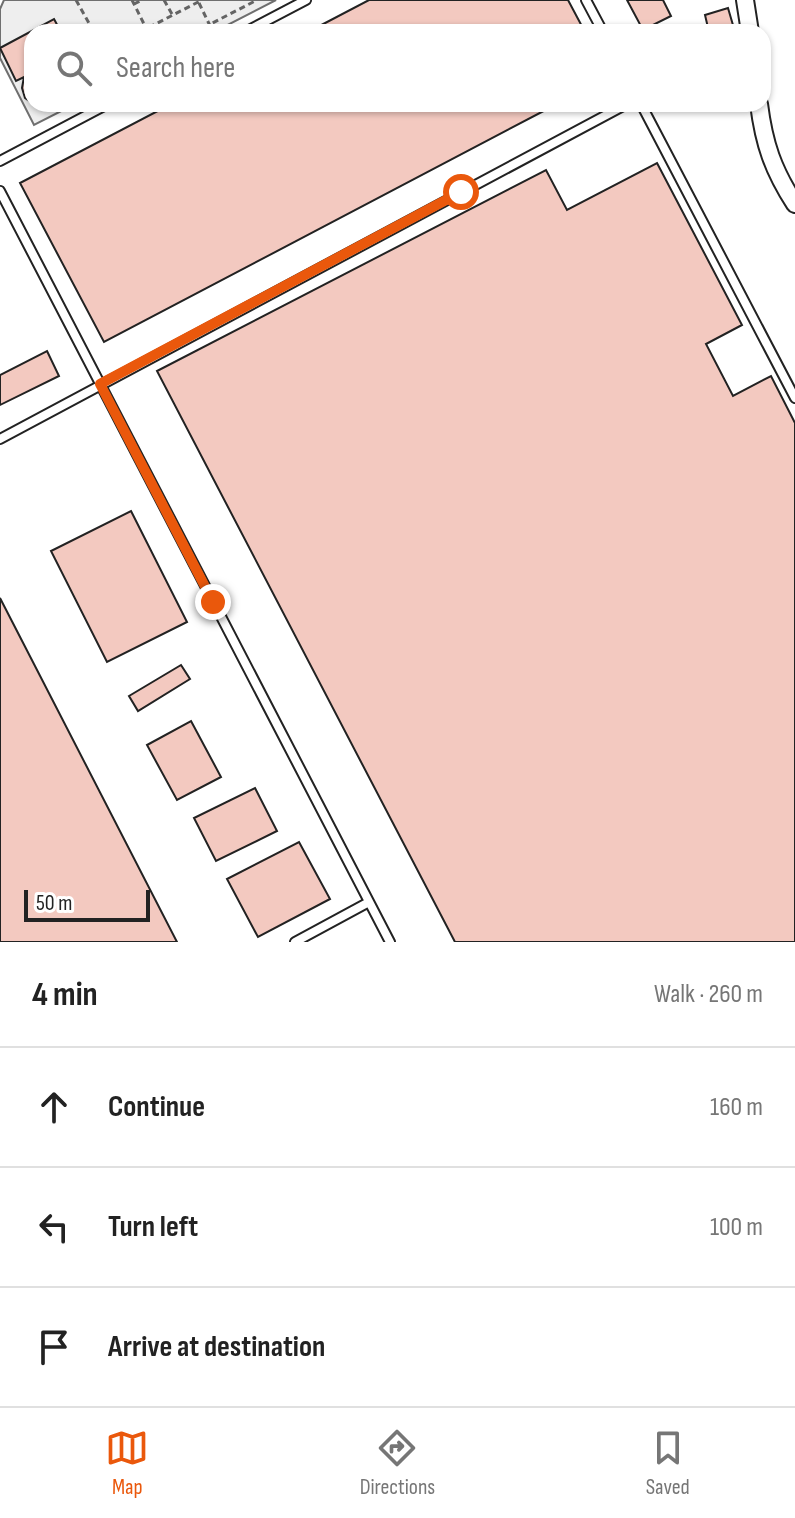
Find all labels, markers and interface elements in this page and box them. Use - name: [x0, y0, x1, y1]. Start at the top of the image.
- search box: [24, 24, 771, 112]
- icon: search: [52, 46, 96, 90]
- text: Search here: [116, 50, 235, 86]
- route start: [443, 174, 479, 210]
- route end: [195, 584, 231, 620]
- scale bar: [24, 886, 150, 922]
- text: 50 m: [36, 890, 72, 917]
- text: 4 min: [32, 974, 98, 1015]
- text: Walk · 260 m: [654, 979, 763, 1010]
- icon: ahead: [32, 1085, 76, 1129]
- text: Continue: [108, 1089, 205, 1125]
- text: 160 m: [710, 1092, 763, 1123]
- icon: left: [32, 1205, 76, 1249]
- text: Turn left: [108, 1209, 198, 1245]
- text: 100 m: [710, 1212, 763, 1243]
- icon: arrive: [32, 1325, 76, 1369]
- text: Arrive at destination: [108, 1329, 325, 1365]
- tab: Map: [105, 1426, 149, 1501]
- tab: Directions: [360, 1426, 435, 1501]
- tab: Saved: [646, 1426, 690, 1501]

